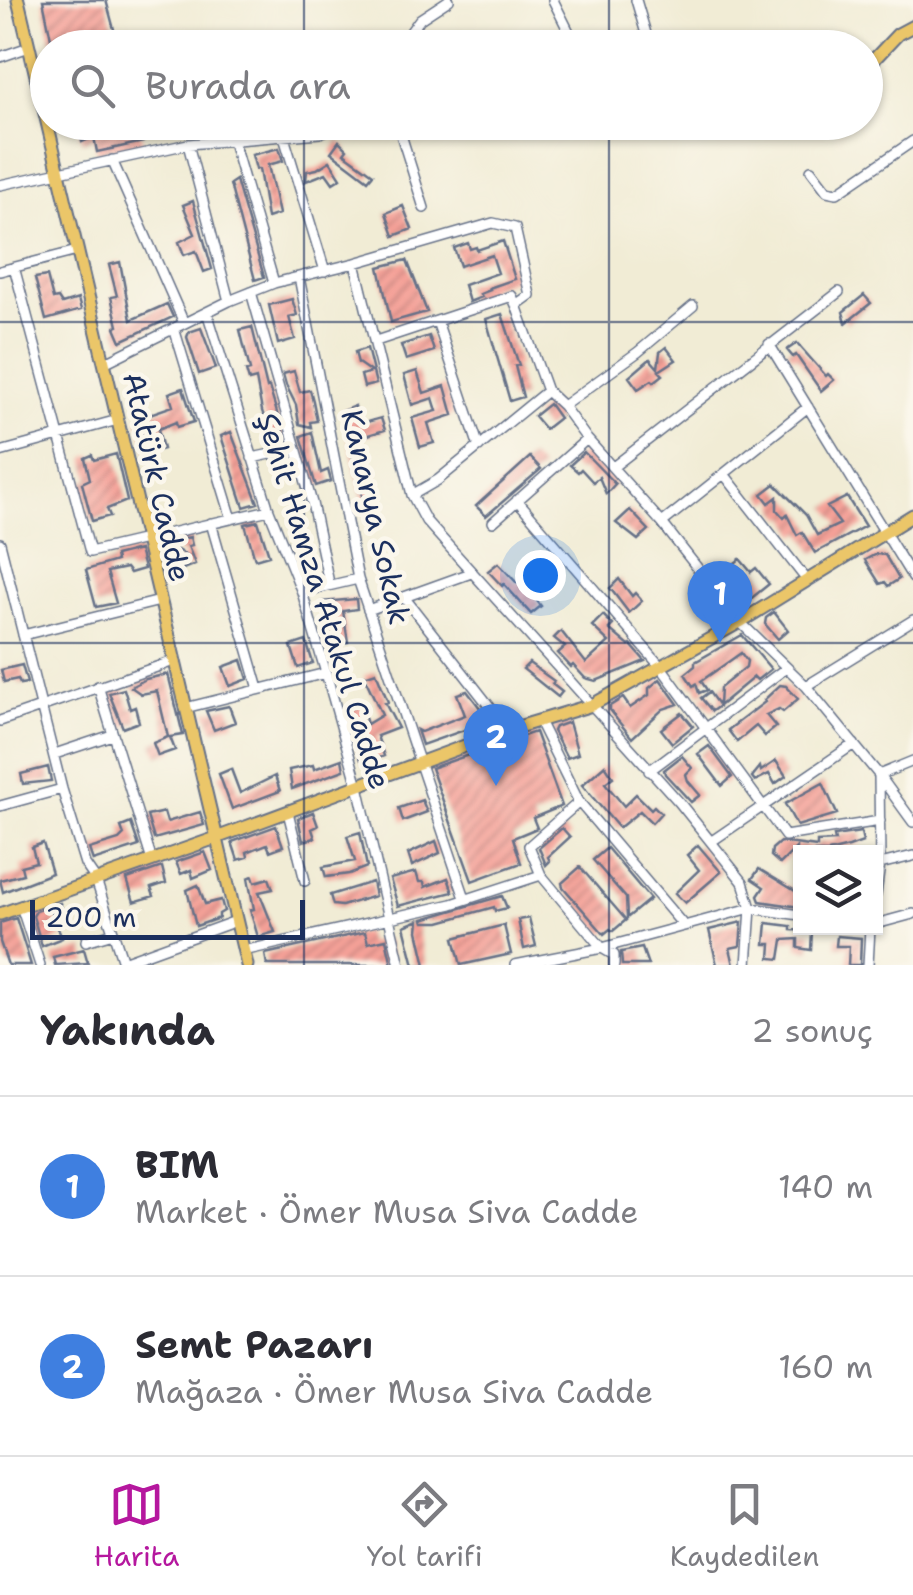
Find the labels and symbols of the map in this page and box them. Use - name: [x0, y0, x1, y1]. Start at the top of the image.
- street label: Atatürk Cadde: [113, 368, 201, 586]
- street label: Kanarya Sokak: [331, 405, 421, 629]
- street label: Şehit Hamza Atakul Cadde: [247, 408, 401, 794]
- your location: [515, 550, 566, 601]
- pin: 1: [688, 560, 752, 643]
- pin: 2: [464, 704, 528, 786]
- scale bar: [30, 895, 305, 940]

